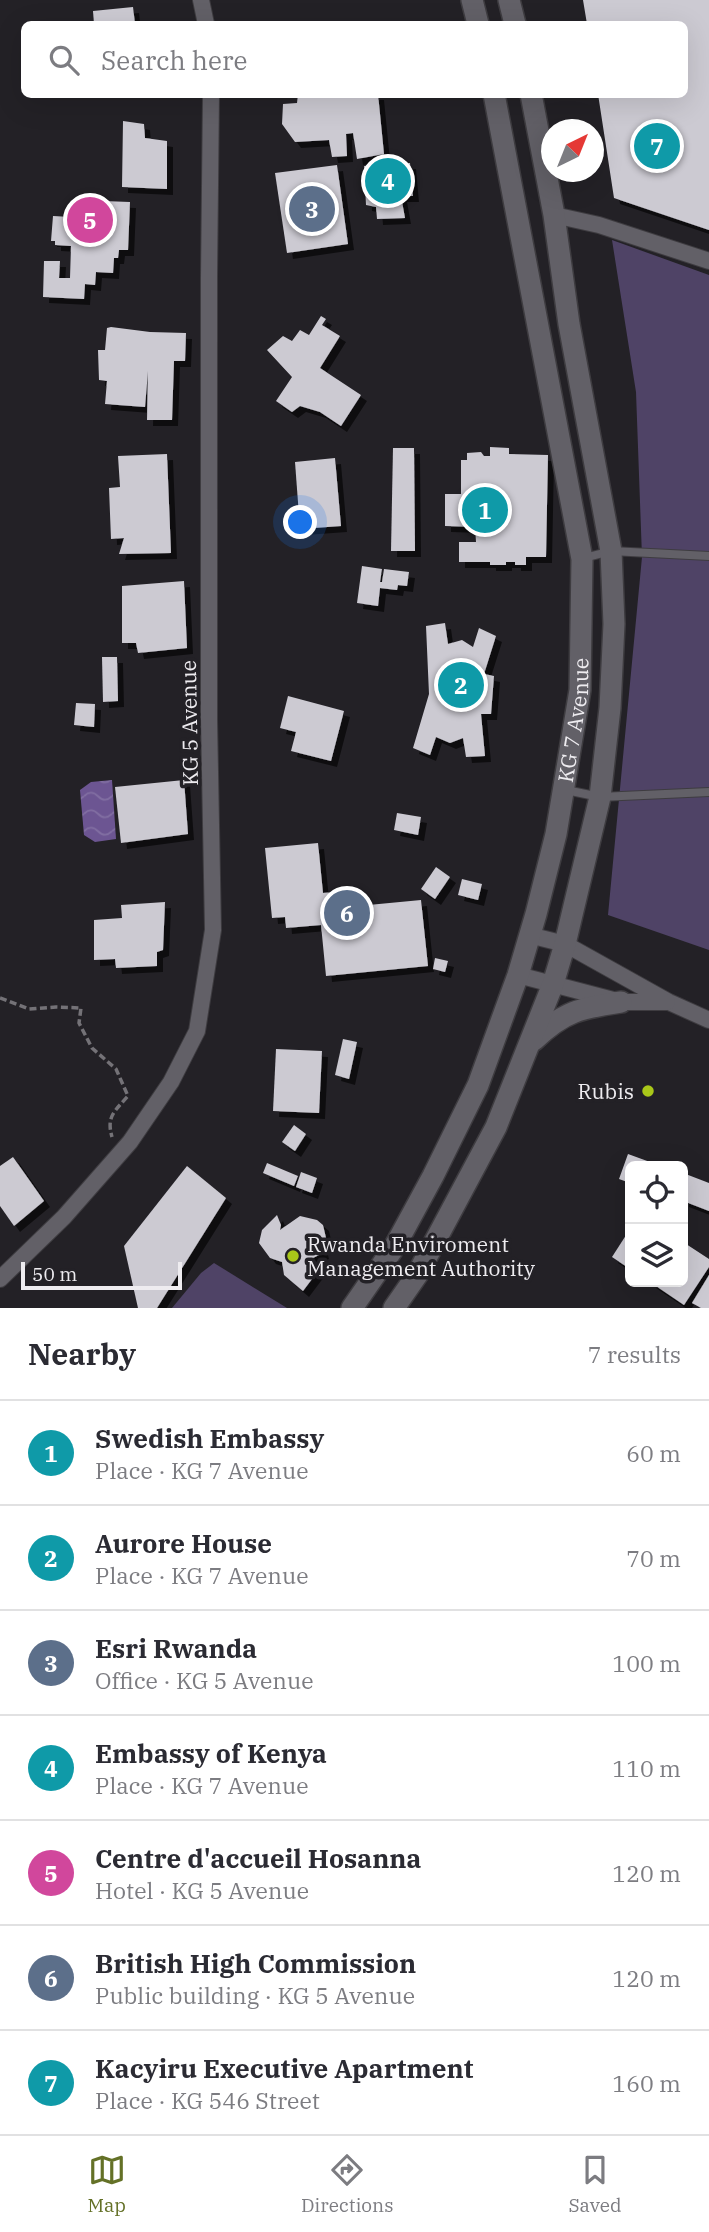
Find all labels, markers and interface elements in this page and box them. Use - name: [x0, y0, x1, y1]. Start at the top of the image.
- search box: [21, 21, 688, 98]
- icon: search: [45, 41, 83, 79]
- text: Search here: [101, 43, 247, 77]
- north arrow: [541, 119, 604, 182]
- pin: 7: [634, 120, 680, 172]
- pin: 4: [365, 155, 411, 207]
- pin: 3: [289, 183, 335, 235]
- pin: 5: [67, 194, 113, 246]
- pin: 1: [462, 484, 508, 536]
- your location: [283, 505, 317, 539]
- street label: KG 7 Avenue: [551, 658, 594, 785]
- pin: 2: [438, 659, 484, 711]
- street label: KG 5 Avenue: [174, 660, 204, 786]
- pin: 6: [324, 887, 370, 939]
- place label: Rubis: [578, 1077, 634, 1105]
- marker: Rubis: [640, 1083, 656, 1099]
- map controls: [625, 1161, 688, 1287]
- button: locate: [625, 1161, 688, 1224]
- button: layers: [625, 1224, 688, 1287]
- place label: Rwanda Enviroment Management Authority: [307, 1230, 536, 1282]
- marker: Rwanda Enviroment Management Authority: [285, 1248, 301, 1264]
- scale bar: [21, 1259, 182, 1291]
- text: 50 m: [32, 1262, 77, 1286]
- text: Nearby: [28, 1334, 136, 1373]
- text: 7 results: [588, 1339, 681, 1369]
- text: Swedish Embassy: [95, 1421, 324, 1455]
- text: 1: [44, 1438, 58, 1468]
- text: 60 m: [626, 1438, 681, 1468]
- text: Place · KG 7 Avenue: [95, 1455, 309, 1485]
- text: Aurore House: [95, 1526, 272, 1560]
- text: 2: [44, 1543, 58, 1573]
- text: 70 m: [626, 1543, 681, 1573]
- text: Place · KG 7 Avenue: [95, 1560, 309, 1590]
- text: Esri Rwanda: [95, 1631, 257, 1665]
- text: 3: [44, 1648, 58, 1678]
- text: 100 m: [612, 1648, 681, 1678]
- text: Office · KG 5 Avenue: [95, 1665, 314, 1695]
- text: Embassy of Kenya: [95, 1736, 327, 1770]
- text: 4: [44, 1753, 58, 1783]
- text: 110 m: [612, 1753, 681, 1783]
- text: Place · KG 7 Avenue: [95, 1770, 309, 1800]
- text: Centre d'accueil Hosanna: [95, 1841, 421, 1875]
- text: 5: [44, 1858, 58, 1888]
- text: 120 m: [612, 1858, 681, 1888]
- text: Hotel · KG 5 Avenue: [95, 1875, 309, 1905]
- text: British High Commission: [95, 1946, 416, 1980]
- text: 6: [44, 1963, 58, 1993]
- text: 120 m: [612, 1963, 681, 1993]
- text: Public building · KG 5 Avenue: [95, 1980, 415, 2010]
- text: Kacyiru Executive Apartment: [95, 2051, 473, 2085]
- text: 7: [44, 2068, 58, 2098]
- text: 160 m: [612, 2068, 681, 2098]
- text: Place · KG 546 Street: [95, 2085, 320, 2115]
- tab: Map: [87, 2151, 126, 2217]
- tab: Directions: [301, 2151, 394, 2217]
- tab: Saved: [568, 2151, 622, 2217]

